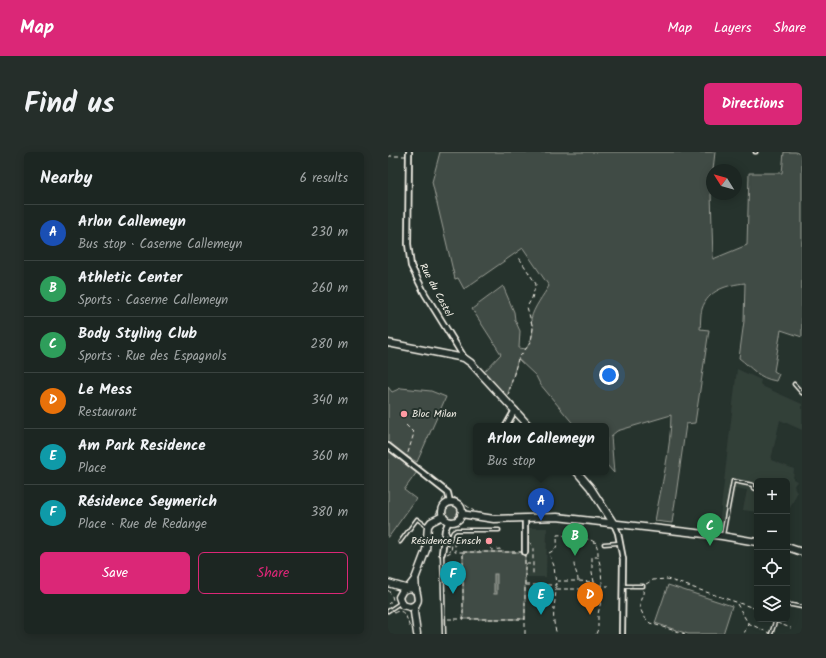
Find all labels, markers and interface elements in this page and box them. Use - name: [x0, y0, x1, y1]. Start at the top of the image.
- text: Map: [20, 13, 54, 43]
- text: Map: [668, 17, 692, 39]
- text: Layers: [714, 17, 752, 39]
- text: Share: [774, 17, 806, 39]
- text: Find us: [24, 82, 115, 127]
- button: Directions: [704, 83, 802, 125]
- north arrow: [706, 164, 742, 200]
- text: Nearby: [40, 165, 92, 192]
- text: 6 results: [300, 168, 348, 189]
- text: Arlon Callemeyn: [78, 210, 186, 234]
- text: A: [49, 222, 57, 243]
- text: 230 m: [311, 222, 348, 243]
- text: Bus stop · Caserne Callemeyn: [78, 234, 242, 255]
- street label: Rue du Castel: [415, 260, 457, 320]
- text: Athletic Center: [78, 266, 182, 290]
- text: B: [49, 278, 57, 299]
- text: 260 m: [311, 278, 348, 299]
- text: Sports · Caserne Callemeyn: [78, 290, 228, 311]
- text: Body Styling Club: [78, 322, 197, 346]
- text: C: [49, 334, 57, 355]
- text: 280 m: [311, 334, 348, 355]
- text: Sports · Rue des Espagnols: [78, 346, 227, 367]
- your location: [599, 365, 619, 385]
- text: Le Mess: [78, 378, 132, 402]
- text: D: [49, 390, 57, 411]
- text: 340 m: [311, 390, 348, 411]
- text: Restaurant: [78, 402, 137, 423]
- place label: Bloc Milan: [412, 406, 457, 422]
- marker: Bloc Milan: [399, 409, 409, 419]
- popup: [473, 423, 609, 475]
- text: Arlon Callemeyn: [487, 427, 595, 451]
- text: Am Park Residence: [78, 434, 206, 458]
- text: E: [49, 446, 57, 467]
- text: 360 m: [311, 446, 348, 467]
- text: Bus stop: [487, 451, 535, 472]
- text: Place: [78, 458, 106, 479]
- map controls: [754, 478, 790, 622]
- button: +: [754, 478, 790, 514]
- pin: A: [528, 488, 554, 521]
- text: Résidence Seymerich: [78, 490, 217, 514]
- text: F: [49, 502, 57, 523]
- text: 380 m: [311, 502, 348, 523]
- pin: C: [697, 513, 723, 546]
- text: Place · Rue de Redange: [78, 514, 207, 535]
- button: −: [754, 514, 790, 550]
- pin: B: [562, 523, 588, 556]
- place label: Résidence Ensch: [411, 533, 481, 549]
- marker: Résidence Ensch: [484, 536, 494, 546]
- button: locate: [754, 550, 790, 586]
- button: Save: [40, 552, 190, 594]
- button: Share: [198, 552, 348, 594]
- pin: F: [440, 561, 466, 594]
- pin: E: [528, 582, 554, 615]
- pin: D: [577, 582, 603, 615]
- button: layers: [754, 586, 790, 622]

